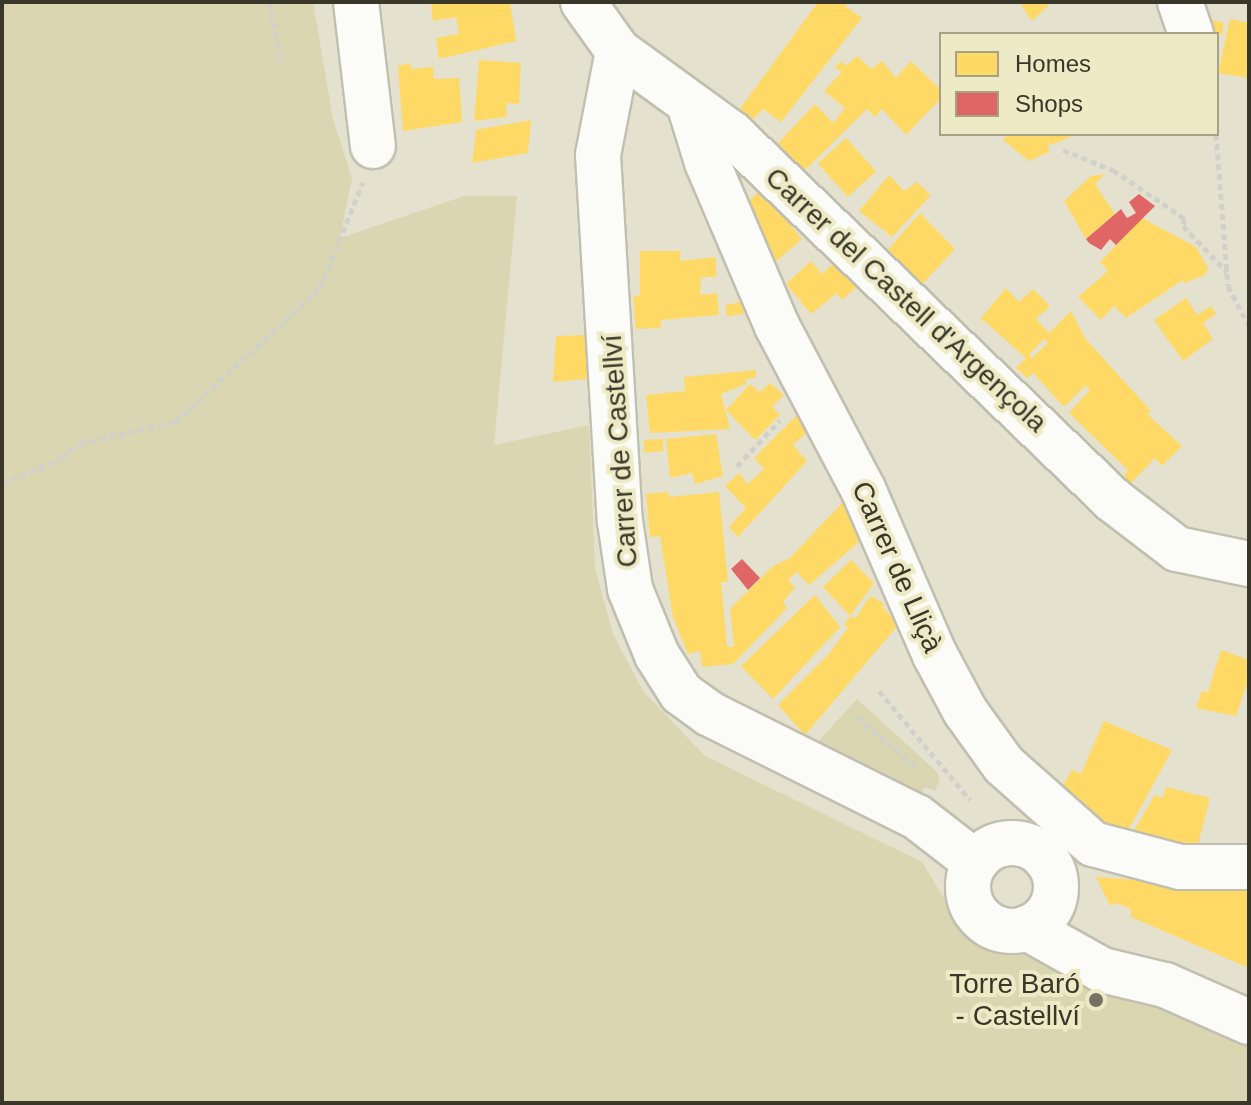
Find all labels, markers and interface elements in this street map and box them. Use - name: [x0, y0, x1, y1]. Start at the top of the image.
- legend: [939, 32, 1219, 136]
- text: Homes: [1015, 50, 1091, 77]
- text: Shops: [1015, 90, 1083, 117]
- street label: Carrer del Castell d'Argençola: [758, 161, 1054, 439]
- street label: Carrer de Castellví: [595, 333, 645, 569]
- street label: Carrer de Lliçà: [844, 476, 950, 658]
- place label: Torre Baró - Castellví: [949, 967, 1080, 1033]
- marker: Torre Baró - Castellví: [1087, 991, 1105, 1009]

